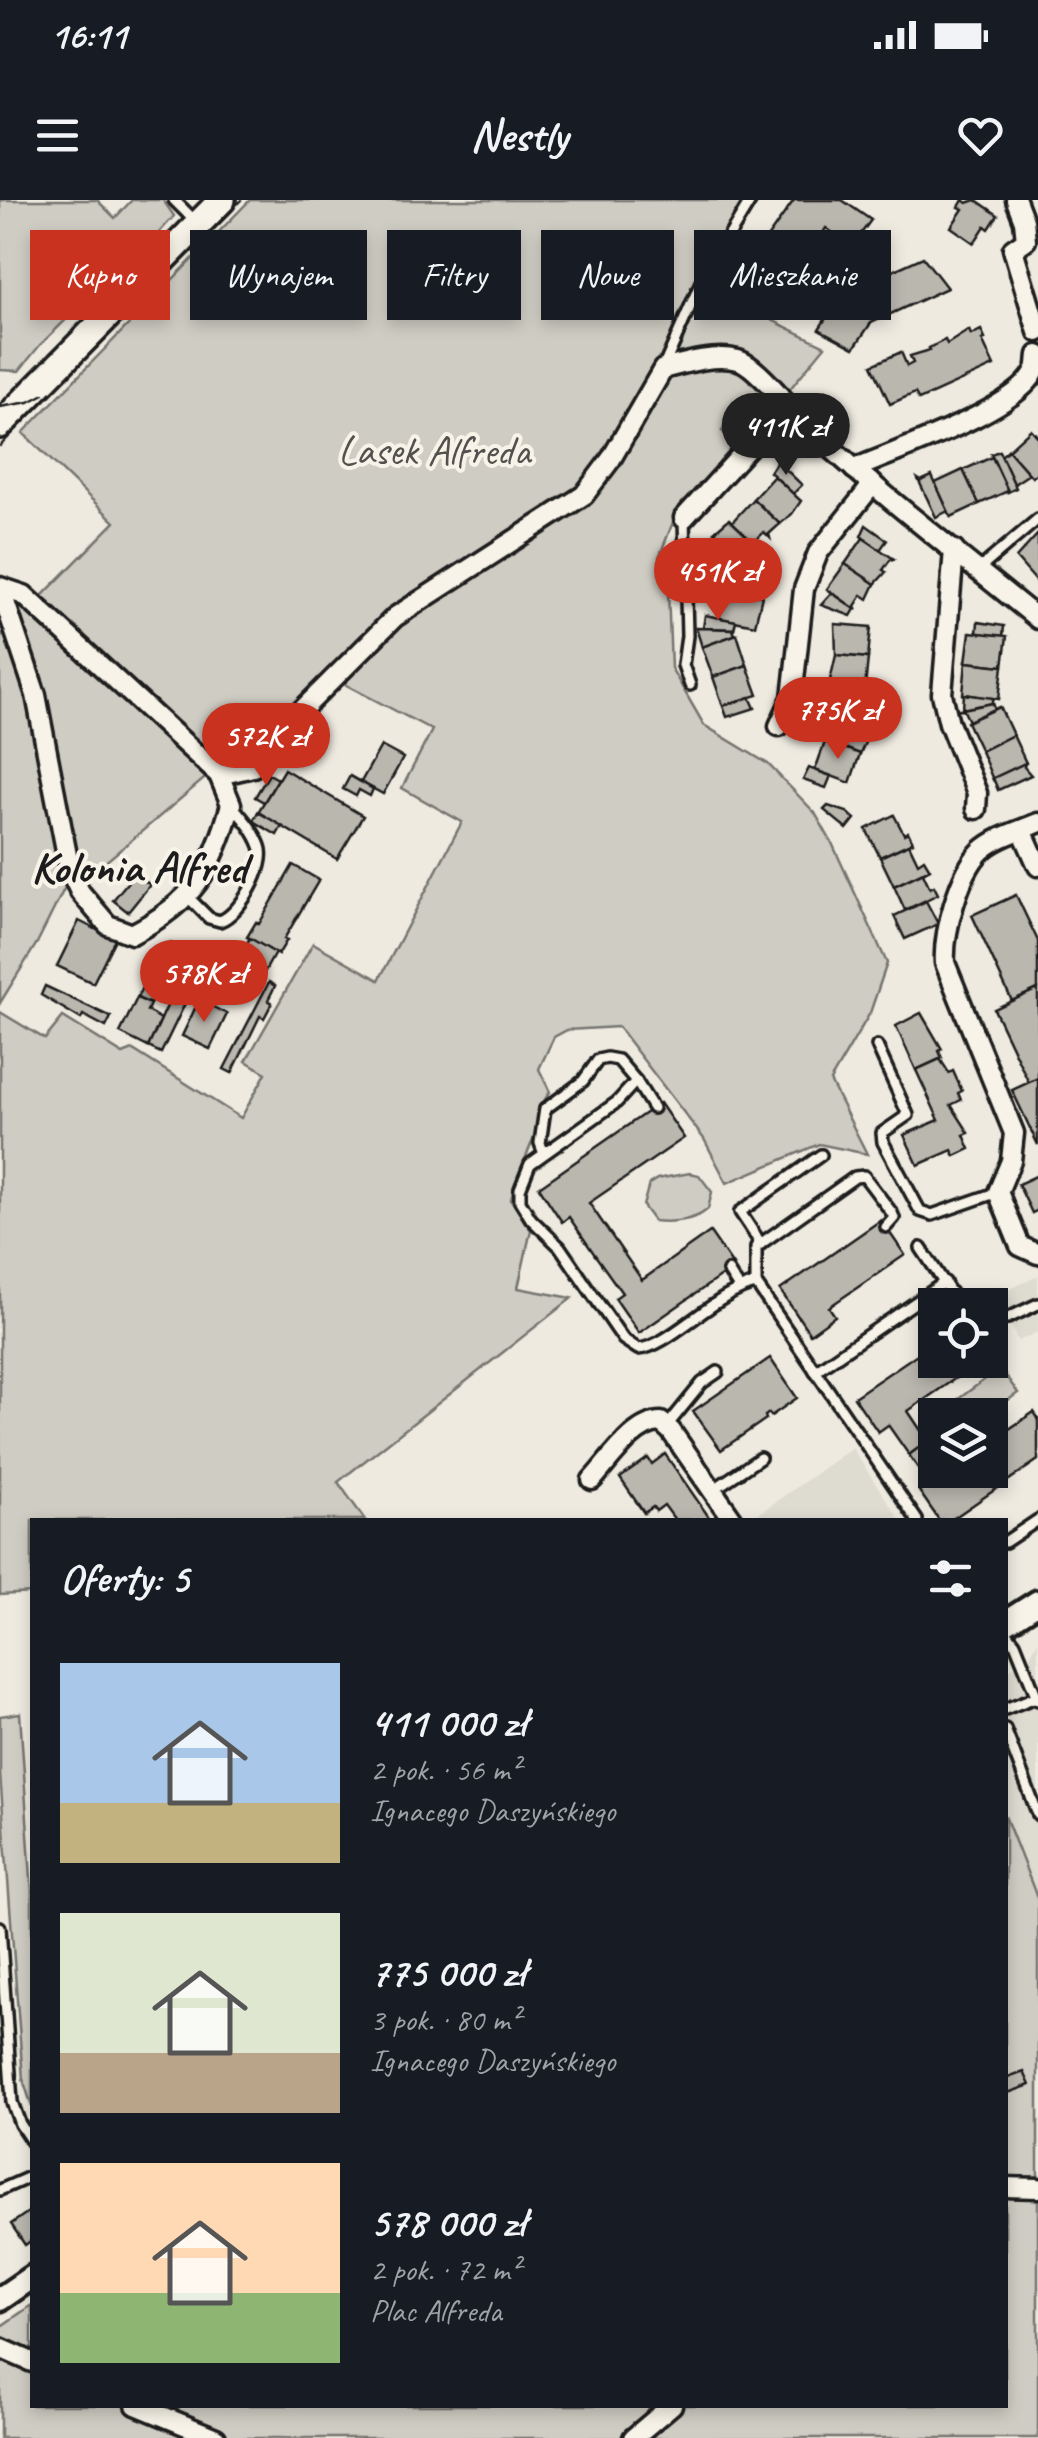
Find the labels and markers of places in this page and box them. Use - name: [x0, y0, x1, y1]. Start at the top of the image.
- pin: 411K zł: [694, 393, 878, 478]
- pin: 451K zł: [626, 538, 810, 623]
- pin: 775K zł: [746, 677, 930, 762]
- pin: 572K zł: [174, 703, 358, 788]
- pin: 578K zł: [112, 940, 296, 1025]

